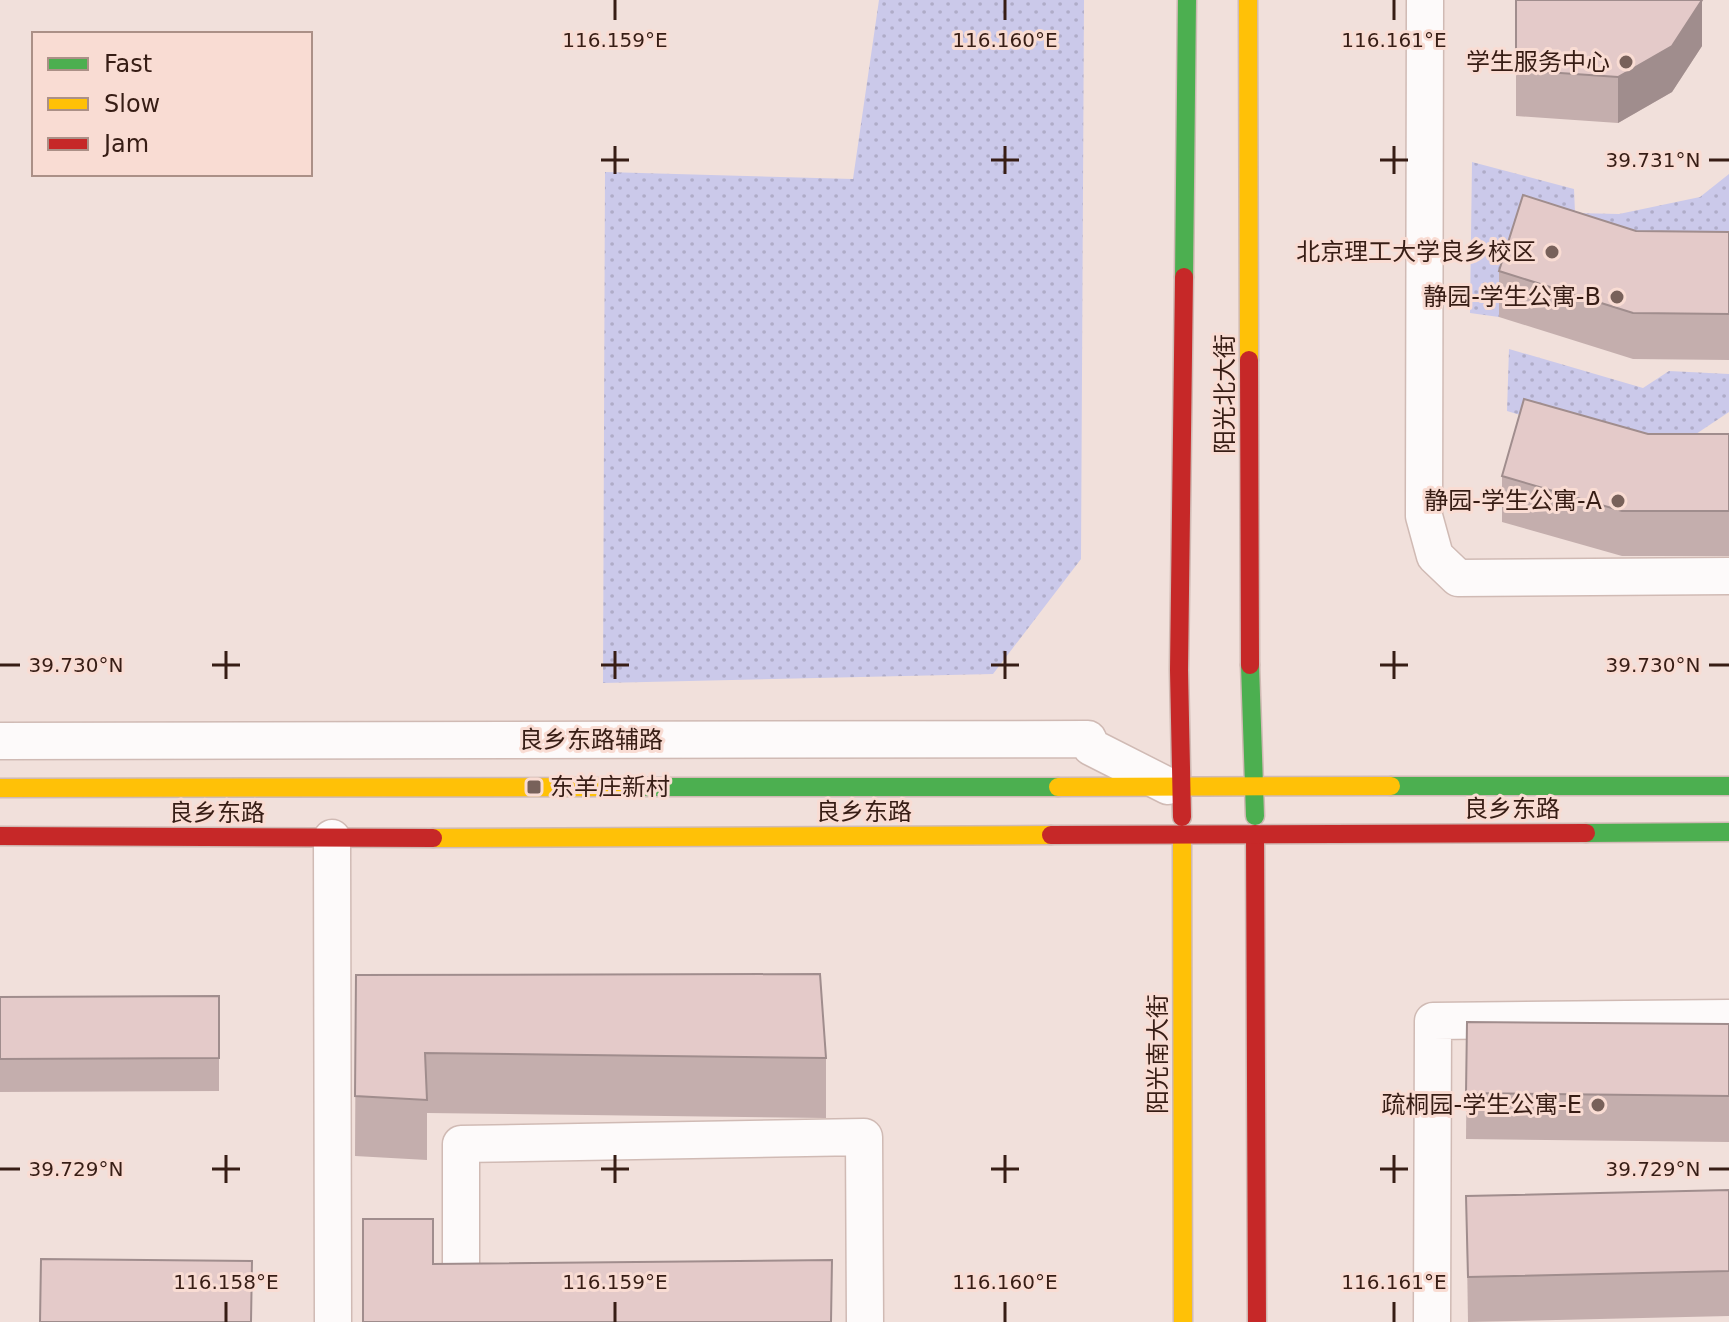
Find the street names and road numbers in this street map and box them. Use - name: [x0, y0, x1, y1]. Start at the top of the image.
- street label: 阳光北大街: [1211, 334, 1239, 454]
- street label: 良乡东路辅路: [519, 726, 663, 754]
- street label: 良乡东路: [1464, 795, 1560, 823]
- street label: 良乡东路: [816, 798, 912, 826]
- street label: 良乡东路: [169, 799, 265, 827]
- street label: 阳光南大街: [1144, 994, 1172, 1114]

